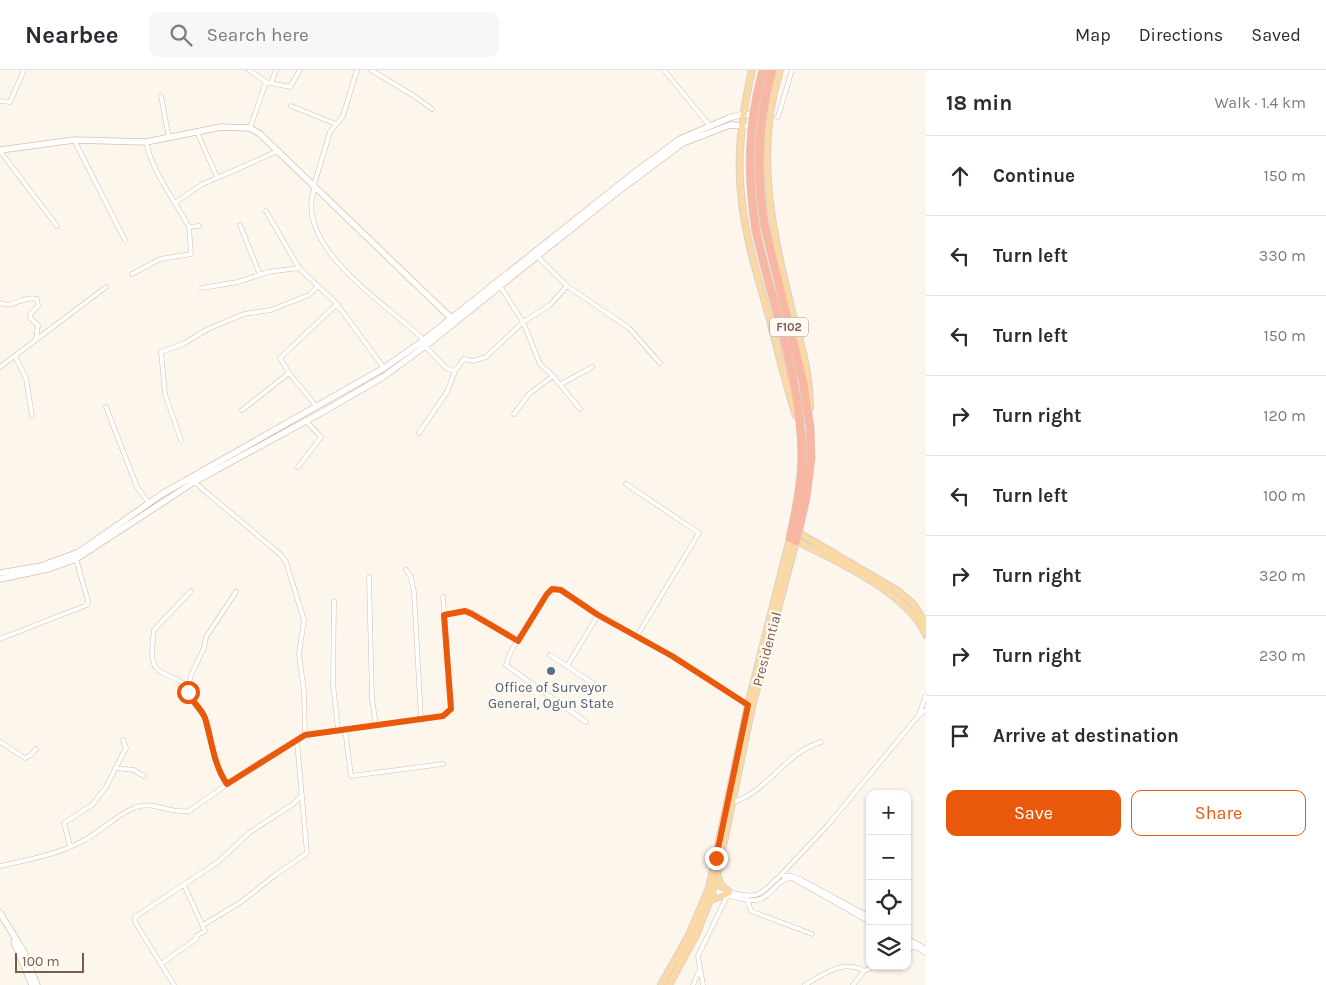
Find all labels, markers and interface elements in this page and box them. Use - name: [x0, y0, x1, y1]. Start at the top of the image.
- search box: [149, 12, 499, 57]
- text: Nearbee: [25, 21, 119, 49]
- icon: search: [167, 21, 195, 49]
- text: Search here: [207, 24, 309, 46]
- text: Map: [1075, 24, 1111, 46]
- text: Directions: [1139, 24, 1223, 46]
- text: Saved: [1251, 24, 1301, 46]
- text: 18 min: [946, 91, 1012, 115]
- text: Walk · 1.4 km: [1215, 93, 1306, 112]
- icon: ahead: [946, 162, 974, 190]
- text: Continue: [993, 165, 1075, 187]
- text: 150 m: [1263, 166, 1306, 185]
- icon: left: [946, 242, 974, 270]
- text: Turn left: [993, 245, 1068, 267]
- text: 330 m: [1259, 246, 1306, 265]
- road number: F102: [770, 318, 808, 336]
- icon: left: [946, 322, 974, 350]
- text: Turn left: [993, 325, 1068, 347]
- text: 150 m: [1263, 326, 1306, 345]
- icon: right: [946, 402, 974, 430]
- text: Turn right: [993, 405, 1082, 427]
- text: 120 m: [1263, 406, 1306, 425]
- icon: left: [946, 482, 974, 510]
- text: Turn left: [993, 485, 1068, 507]
- text: 100 m: [1263, 486, 1306, 505]
- icon: right: [946, 562, 974, 590]
- text: Turn right: [993, 565, 1082, 587]
- text: 320 m: [1259, 566, 1306, 585]
- street label: Presidential: [749, 610, 785, 688]
- icon: right: [946, 642, 974, 670]
- text: Turn right: [993, 645, 1082, 667]
- text: 230 m: [1259, 646, 1306, 665]
- marker: Office of Surveyor General, Ogun State: [545, 665, 557, 677]
- place label: Office of Surveyor General, Ogun State: [488, 679, 614, 712]
- route start: [177, 681, 200, 704]
- icon: arrive: [946, 722, 974, 750]
- text: Arrive at destination: [993, 725, 1179, 747]
- map controls: [866, 790, 911, 970]
- button: +: [866, 790, 911, 835]
- button: Save: [946, 790, 1121, 836]
- button: Share: [1131, 790, 1306, 836]
- button: −: [866, 835, 911, 880]
- route end: [705, 847, 728, 870]
- button: locate: [866, 880, 911, 925]
- button: layers: [866, 925, 911, 970]
- scale bar: [15, 950, 84, 973]
- text: 100 m: [22, 953, 60, 970]

